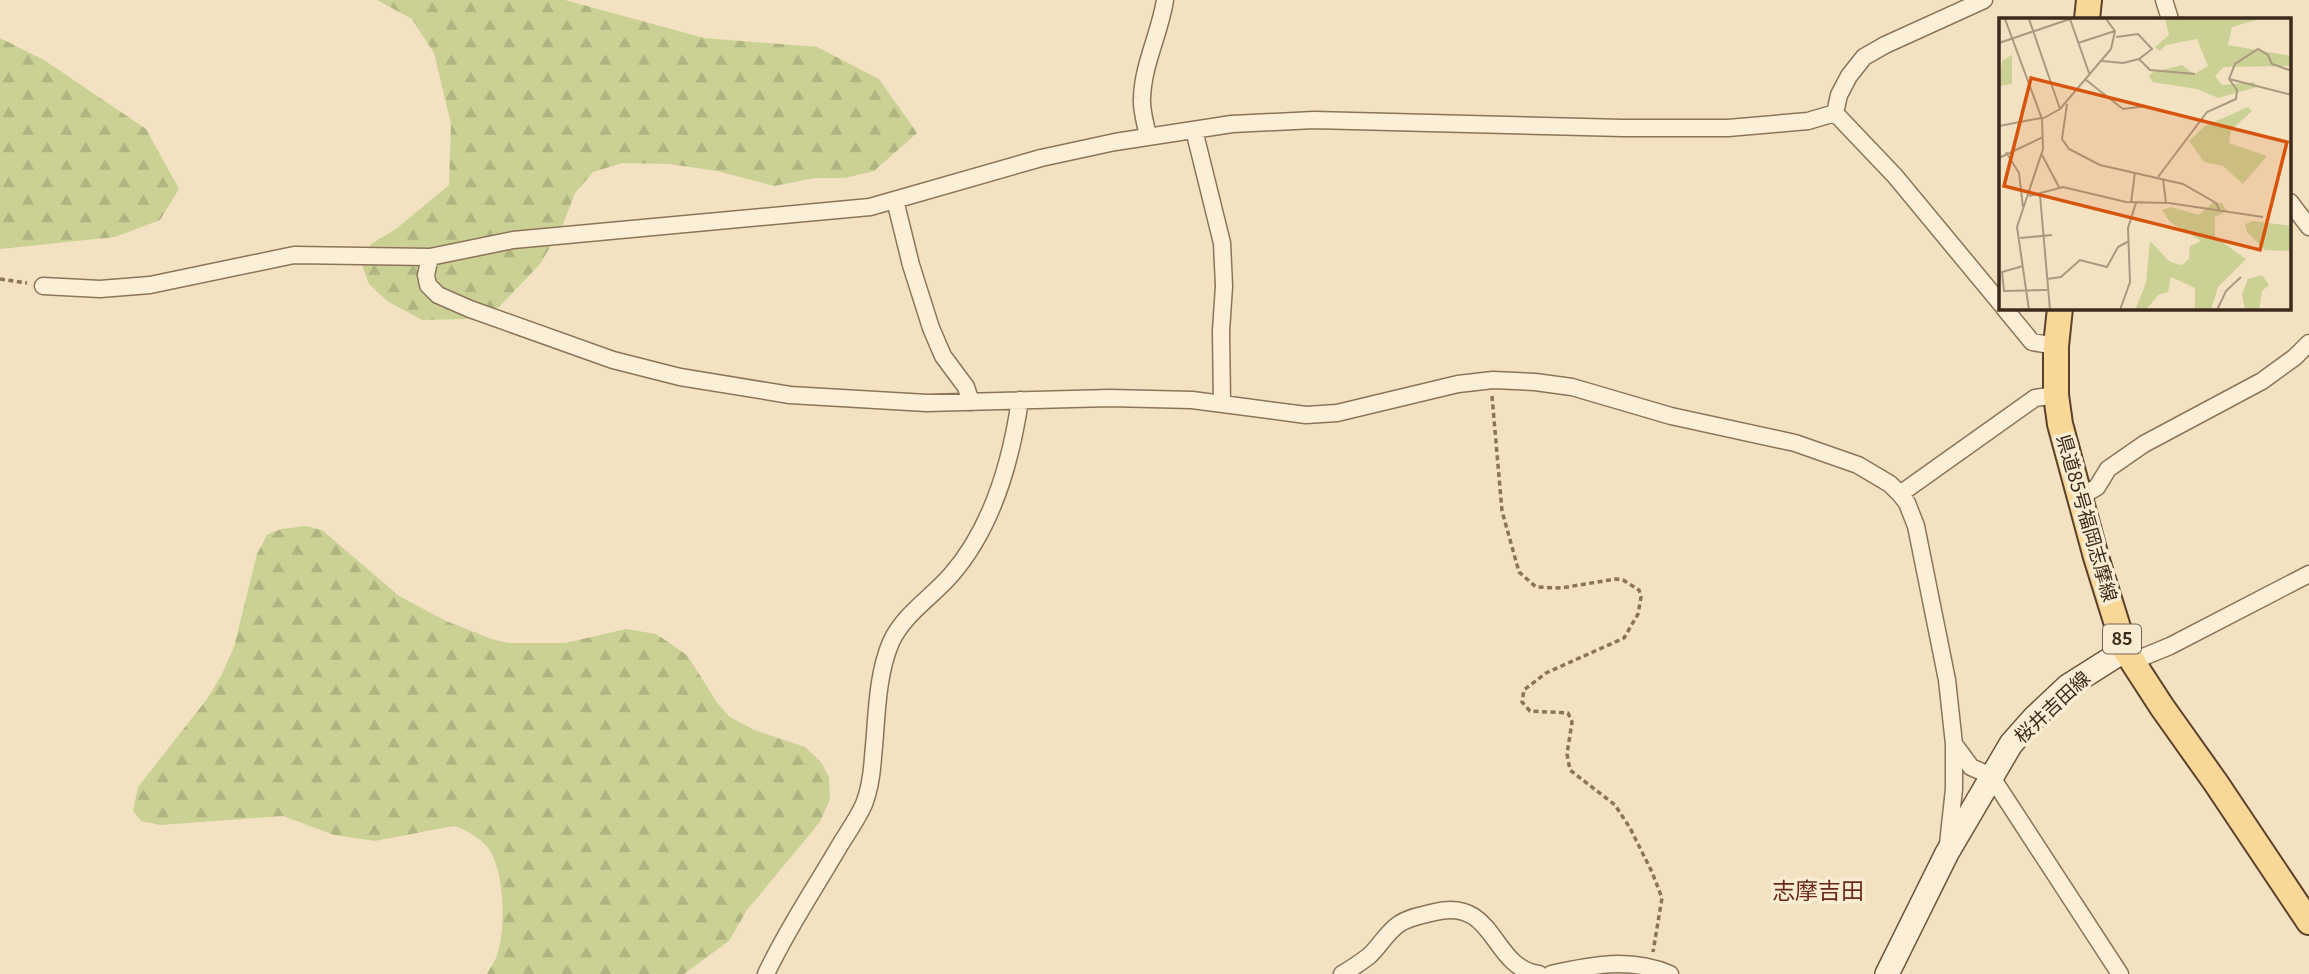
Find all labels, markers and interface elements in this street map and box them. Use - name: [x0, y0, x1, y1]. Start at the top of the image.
- inset map: [1999, 18, 2292, 310]
- street label: 県道85号福岡志摩線: [2052, 431, 2125, 605]
- road number: 85: [2103, 624, 2141, 654]
- street label: 桜井吉田線: [2007, 664, 2095, 748]
- district label: 志摩吉田: [1772, 872, 1864, 906]

